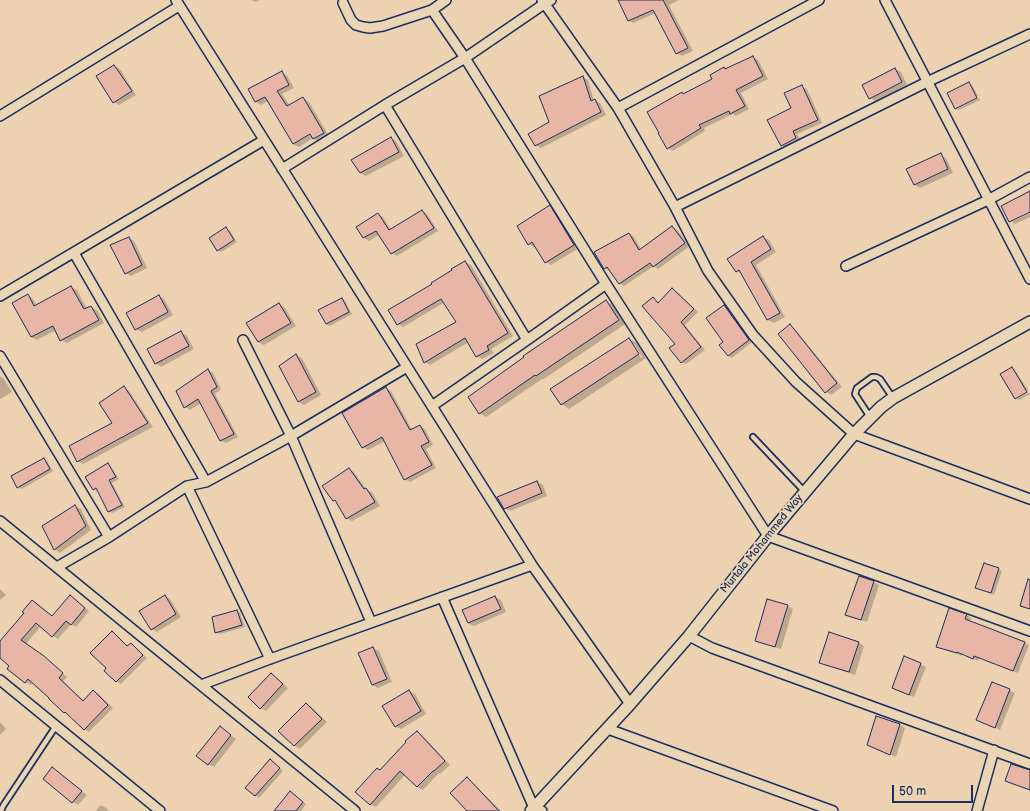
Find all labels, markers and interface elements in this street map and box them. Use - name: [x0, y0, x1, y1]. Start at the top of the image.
- street label: Murtala Mohammed Way: [718, 492, 806, 596]
- scale bar: [894, 777, 975, 803]
- text: 50 m: [899, 784, 926, 799]

